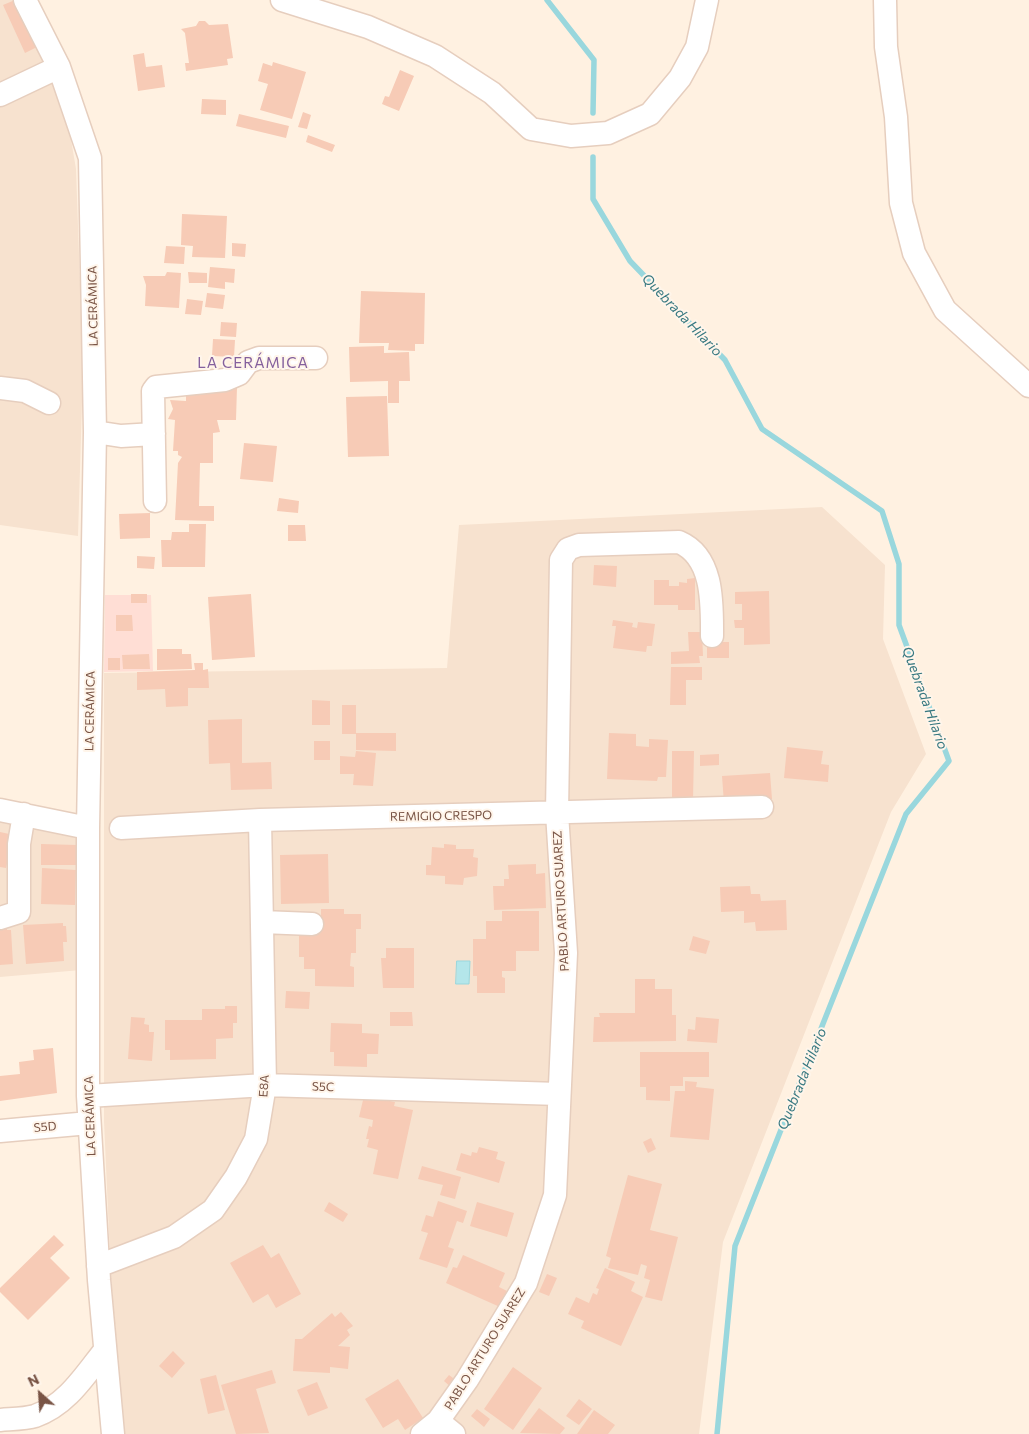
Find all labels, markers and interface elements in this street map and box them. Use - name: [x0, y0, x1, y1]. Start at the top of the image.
- street label: LA CERÁMICA: [85, 266, 101, 346]
- water label: Quebrada Hilario: [638, 270, 726, 360]
- district label: LA CERÁMICA: [196, 354, 310, 372]
- water label: Quebrada Hilario: [899, 644, 951, 752]
- street label: LA CERÁMICA: [82, 671, 98, 751]
- street label: REMIGIO CRESPO: [390, 808, 492, 824]
- street label: PABLO ARTURO SUAREZ: [550, 830, 572, 972]
- water label: Quebrada Hilario: [774, 1026, 830, 1132]
- street label: E8A: [256, 1074, 272, 1098]
- street label: LA CERÁMICA: [81, 1076, 99, 1156]
- street label: S5C: [312, 1079, 334, 1095]
- street label: S5D: [33, 1119, 57, 1135]
- street label: PABLO ARTURO SUAREZ: [442, 1285, 528, 1413]
- north arrow: [15, 1369, 65, 1419]
- text: N: [25, 1370, 42, 1390]

